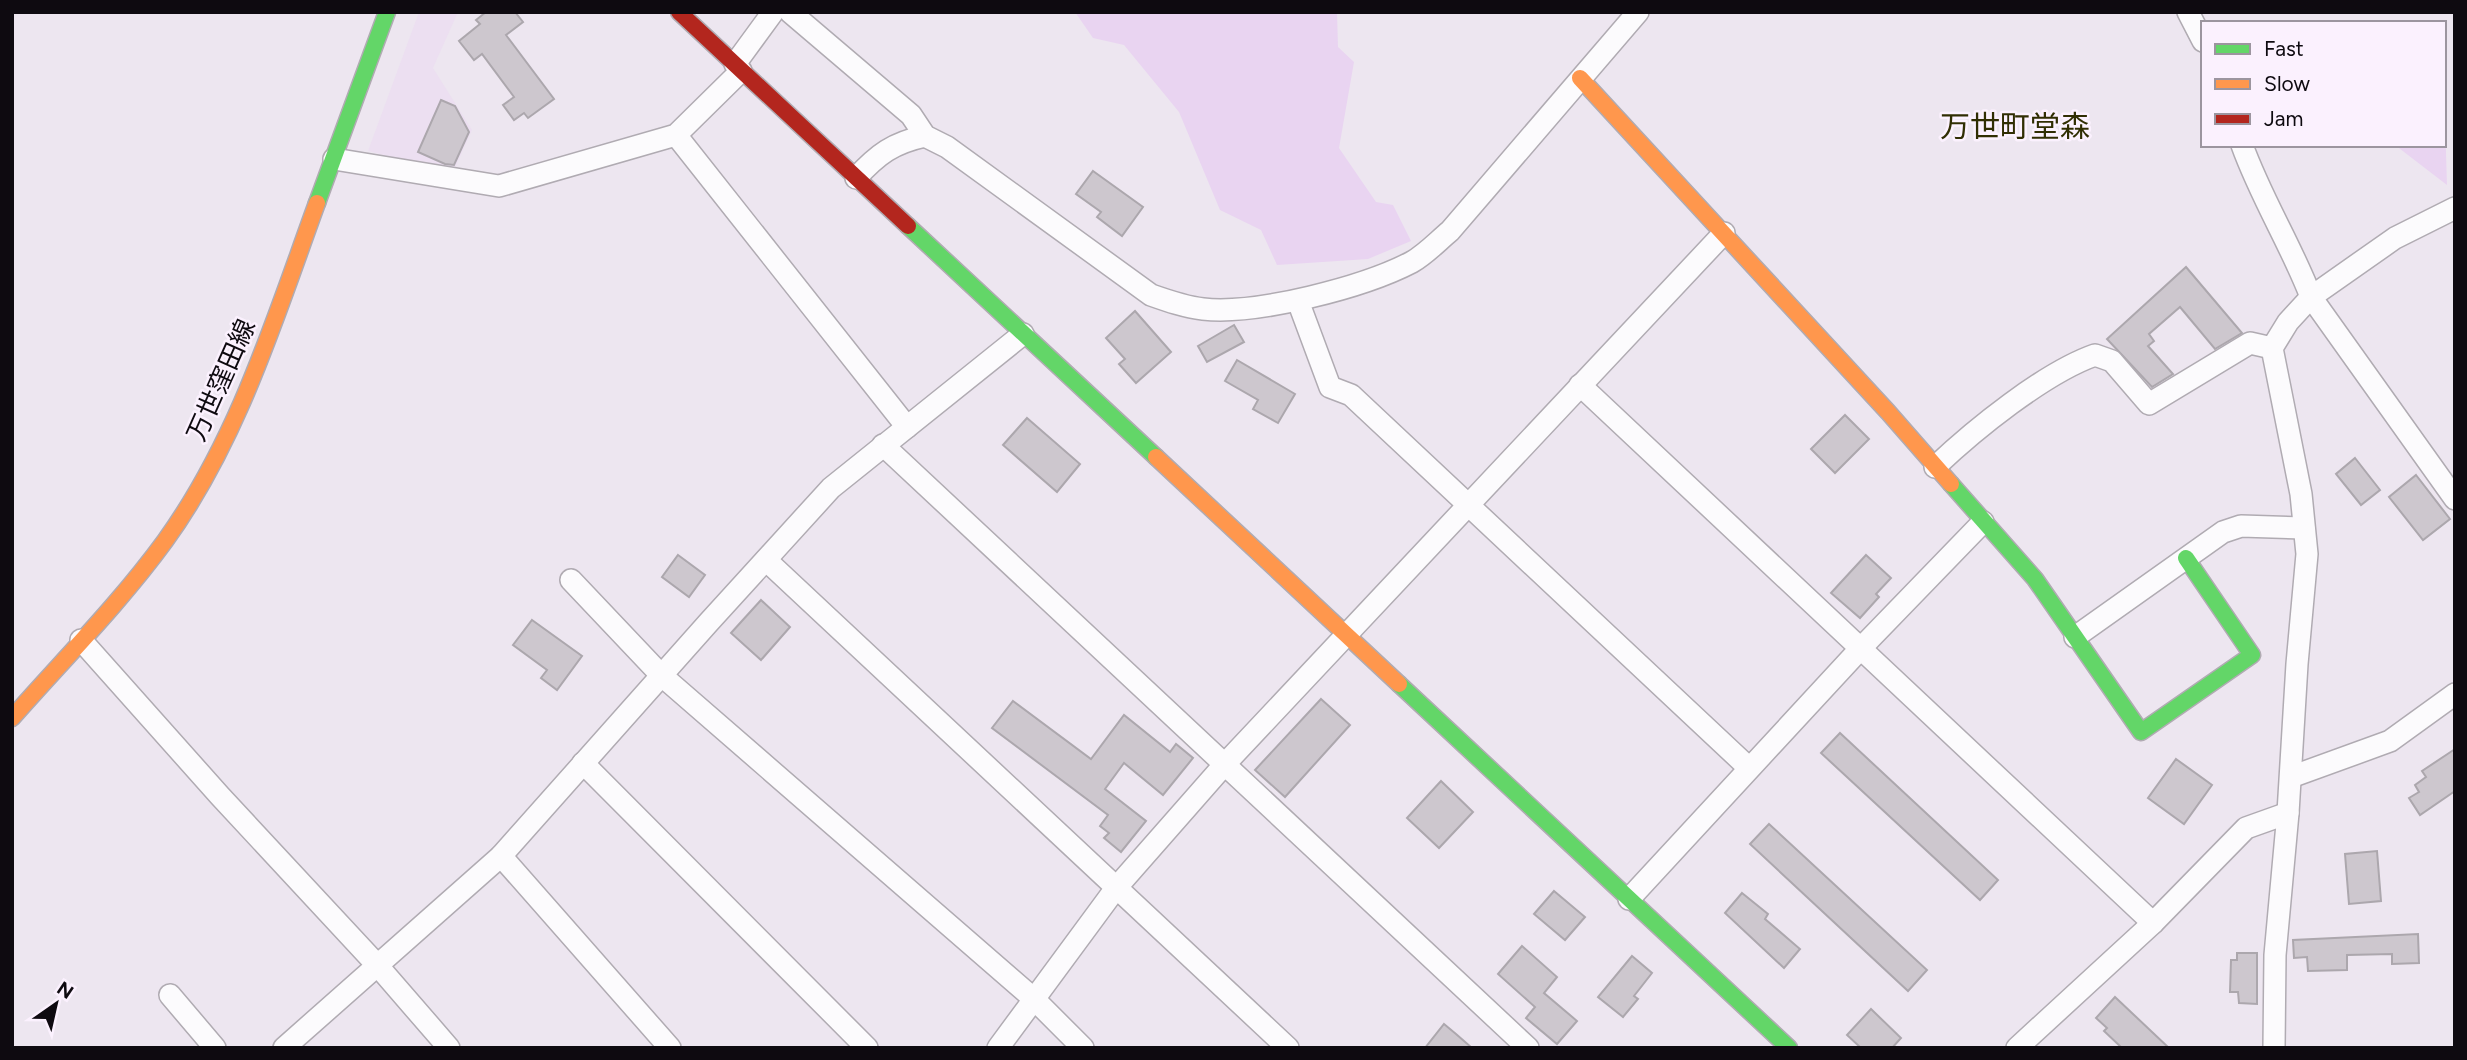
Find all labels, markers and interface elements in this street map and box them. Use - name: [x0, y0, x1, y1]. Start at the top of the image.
- legend: [2201, 21, 2446, 147]
- text: Fast: [2264, 36, 2304, 61]
- text: Slow: [2264, 71, 2310, 96]
- text: Jam: [2264, 106, 2303, 131]
- district label: 万世町堂森: [1940, 108, 2090, 145]
- street label: 万世窪田線: [180, 314, 262, 446]
- north arrow: [21, 969, 91, 1039]
- text: N: [53, 977, 78, 1004]

